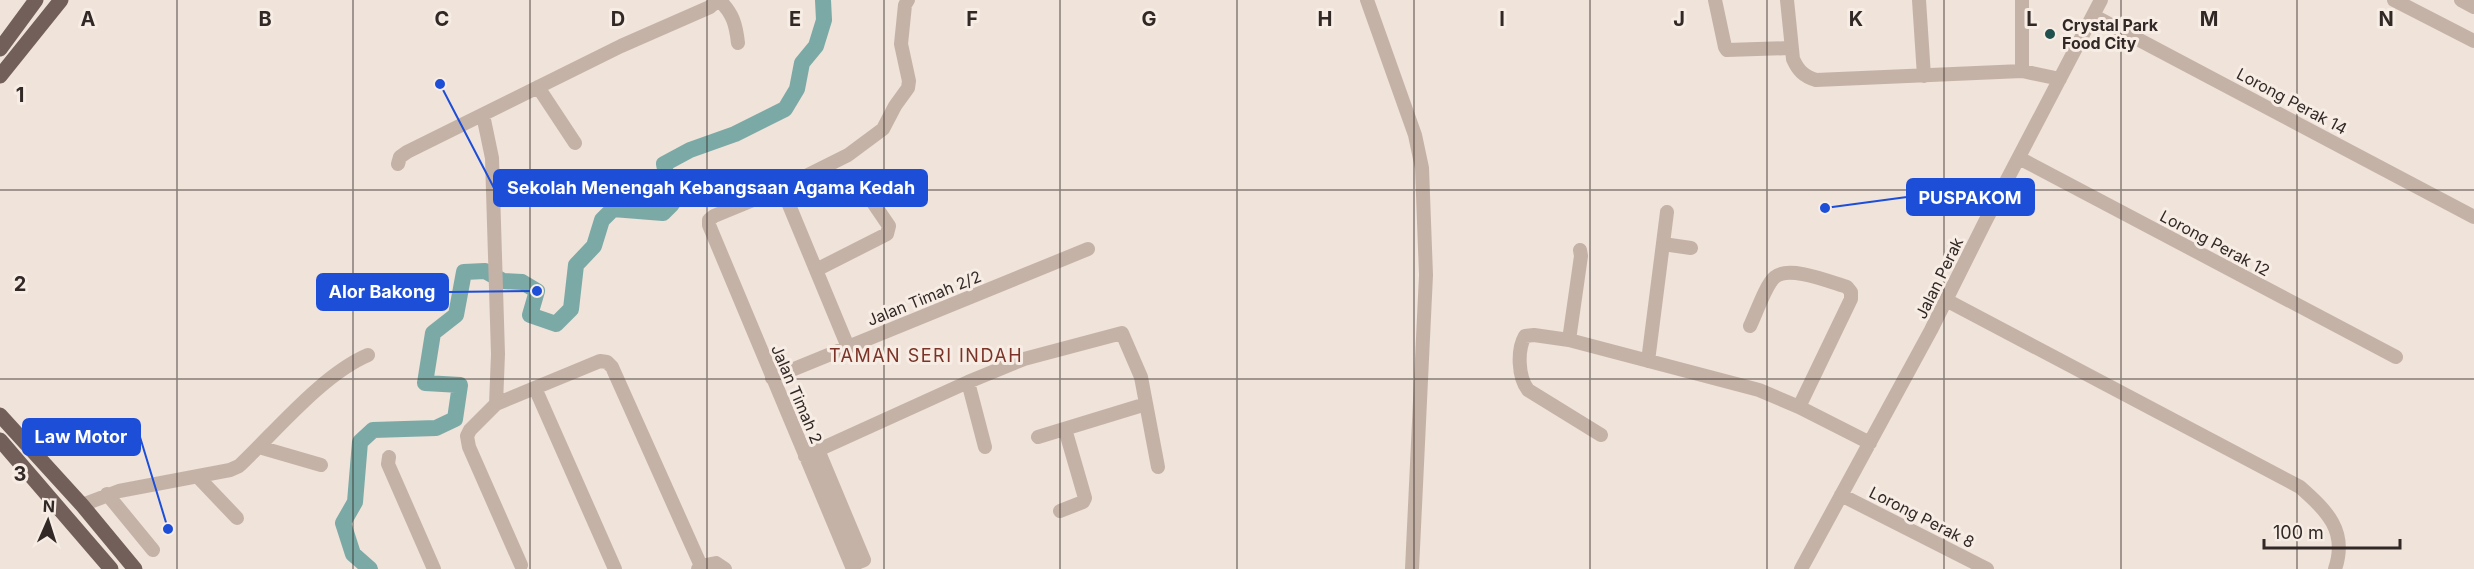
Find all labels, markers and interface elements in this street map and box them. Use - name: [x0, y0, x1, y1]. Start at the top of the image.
- text: A: [81, 7, 96, 31]
- text: B: [258, 7, 272, 31]
- text: C: [435, 7, 449, 31]
- text: D: [611, 7, 625, 31]
- text: E: [789, 7, 801, 31]
- text: F: [966, 7, 978, 31]
- text: G: [1141, 7, 1157, 31]
- text: H: [1318, 7, 1332, 31]
- text: I: [1499, 7, 1505, 31]
- text: J: [1673, 7, 1685, 31]
- text: K: [1849, 7, 1863, 31]
- text: L: [2026, 7, 2038, 31]
- text: M: [2200, 7, 2218, 31]
- text: N: [2378, 7, 2394, 31]
- place label: Crystal Park Food City: [2062, 15, 2159, 53]
- marker: Crystal Park Food City: [2043, 27, 2057, 41]
- street label: Lorong Perak 14: [2233, 63, 2351, 139]
- text: 1: [16, 83, 24, 107]
- callout: Sekolah Menengah Kebangsaan Agama Kedah: [494, 170, 927, 206]
- text: Sekolah Menengah Kebangsaan Agama Kedah: [507, 177, 915, 198]
- callout: PUSPAKOM: [1907, 179, 2034, 215]
- text: PUSPAKOM: [1918, 187, 2022, 208]
- street label: Lorong Perak 12: [2157, 206, 2273, 280]
- street label: Jalan Perak: [1911, 234, 1967, 322]
- street label: Jalan Timah 2/2: [864, 266, 984, 330]
- text: 2: [14, 272, 26, 296]
- callout: Alor Bakong: [317, 274, 448, 310]
- text: Alor Bakong: [329, 281, 435, 302]
- street label: Jalan Timah 2: [767, 341, 827, 447]
- district label: TAMAN SERI INDAH: [829, 345, 1023, 366]
- callout: Law Motor: [23, 419, 140, 455]
- text: Law Motor: [35, 426, 127, 447]
- text: 3: [14, 462, 26, 486]
- street label: Lorong Perak 8: [1866, 482, 1978, 552]
- north arrow: [18, 491, 78, 551]
- text: N: [42, 496, 55, 516]
- scale bar: [2264, 512, 2400, 550]
- text: 100 m: [2273, 522, 2324, 543]

